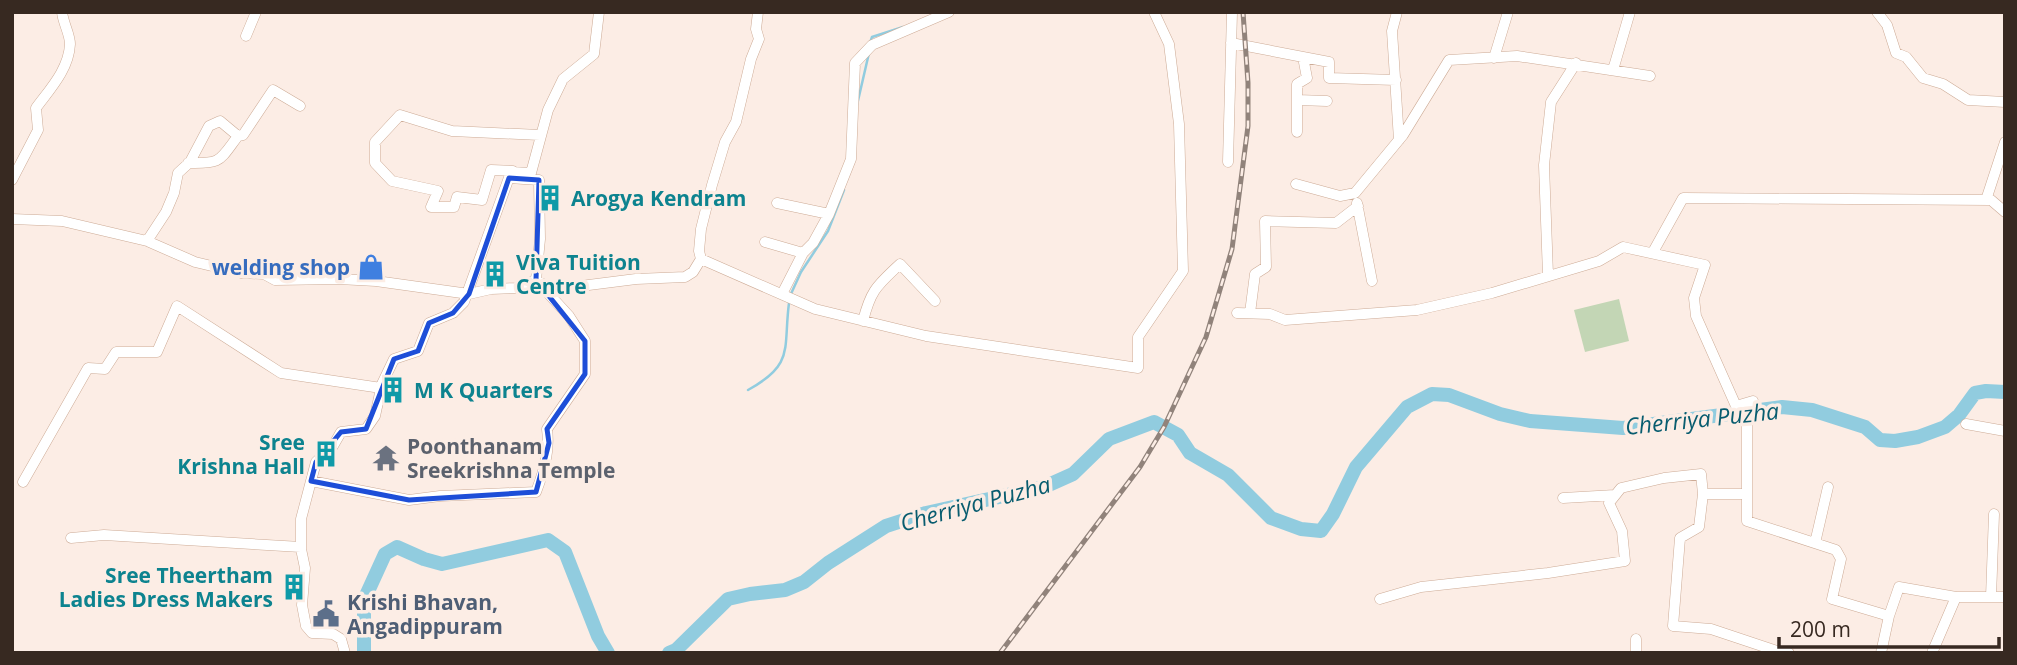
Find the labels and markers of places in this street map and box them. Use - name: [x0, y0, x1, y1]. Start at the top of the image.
- building icon: Arogya Kendram: [535, 183, 565, 213]
- place label: Arogya Kendram: [571, 184, 746, 212]
- place label: Viva Tuition Centre: [516, 248, 641, 300]
- shop icon: welding shop: [356, 252, 386, 282]
- place label: welding shop: [212, 253, 350, 281]
- building icon: Viva Tuition Centre: [480, 259, 510, 289]
- building icon: M K Quarters: [378, 375, 408, 405]
- place label: M K Quarters: [414, 376, 553, 404]
- place label: Sree Krishna Hall: [177, 428, 305, 480]
- place label: Poonthanam Sreekrishna Temple: [407, 432, 615, 484]
- building icon: Sree Krishna Hall: [311, 439, 341, 469]
- temple icon: Poonthanam Sreekrishna Temple: [371, 443, 401, 473]
- place label: Sree Theertham Ladies Dress Makers: [59, 561, 273, 613]
- building icon: Sree Theertham Ladies Dress Makers: [279, 572, 309, 602]
- place label: Krishi Bhavan, Angadippuram: [347, 588, 503, 640]
- public building icon: Krishi Bhavan, Angadippuram: [311, 599, 341, 629]

